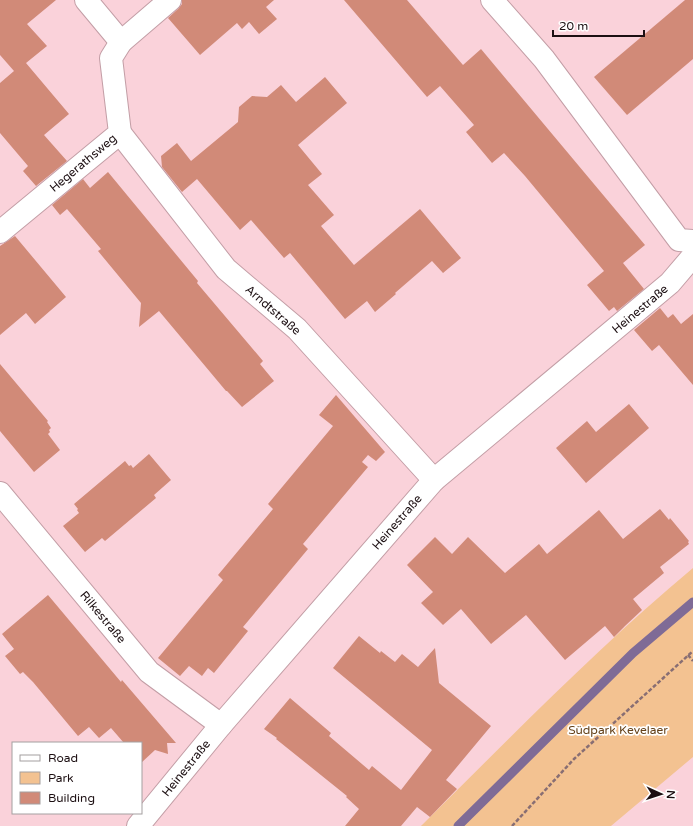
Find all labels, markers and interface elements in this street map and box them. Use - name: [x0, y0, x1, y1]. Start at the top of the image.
- scale bar: [553, 12, 644, 38]
- text: 20 m: [559, 19, 588, 33]
- street label: Hegerathsweg: [47, 131, 119, 195]
- street label: Heinestraße: [609, 281, 671, 336]
- street label: Arndtstraße: [242, 282, 304, 338]
- street label: Heinestraße: [369, 491, 425, 552]
- street label: Rilkestraße: [77, 588, 129, 646]
- park label: Südpark Kevelaer: [568, 723, 668, 737]
- street label: Heinestraße: [159, 737, 213, 799]
- legend: [12, 742, 142, 814]
- text: Road: [48, 751, 78, 765]
- text: Park: [48, 771, 74, 785]
- north arrow: [641, 774, 681, 814]
- text: N: [664, 790, 677, 799]
- text: Building: [48, 791, 95, 805]

